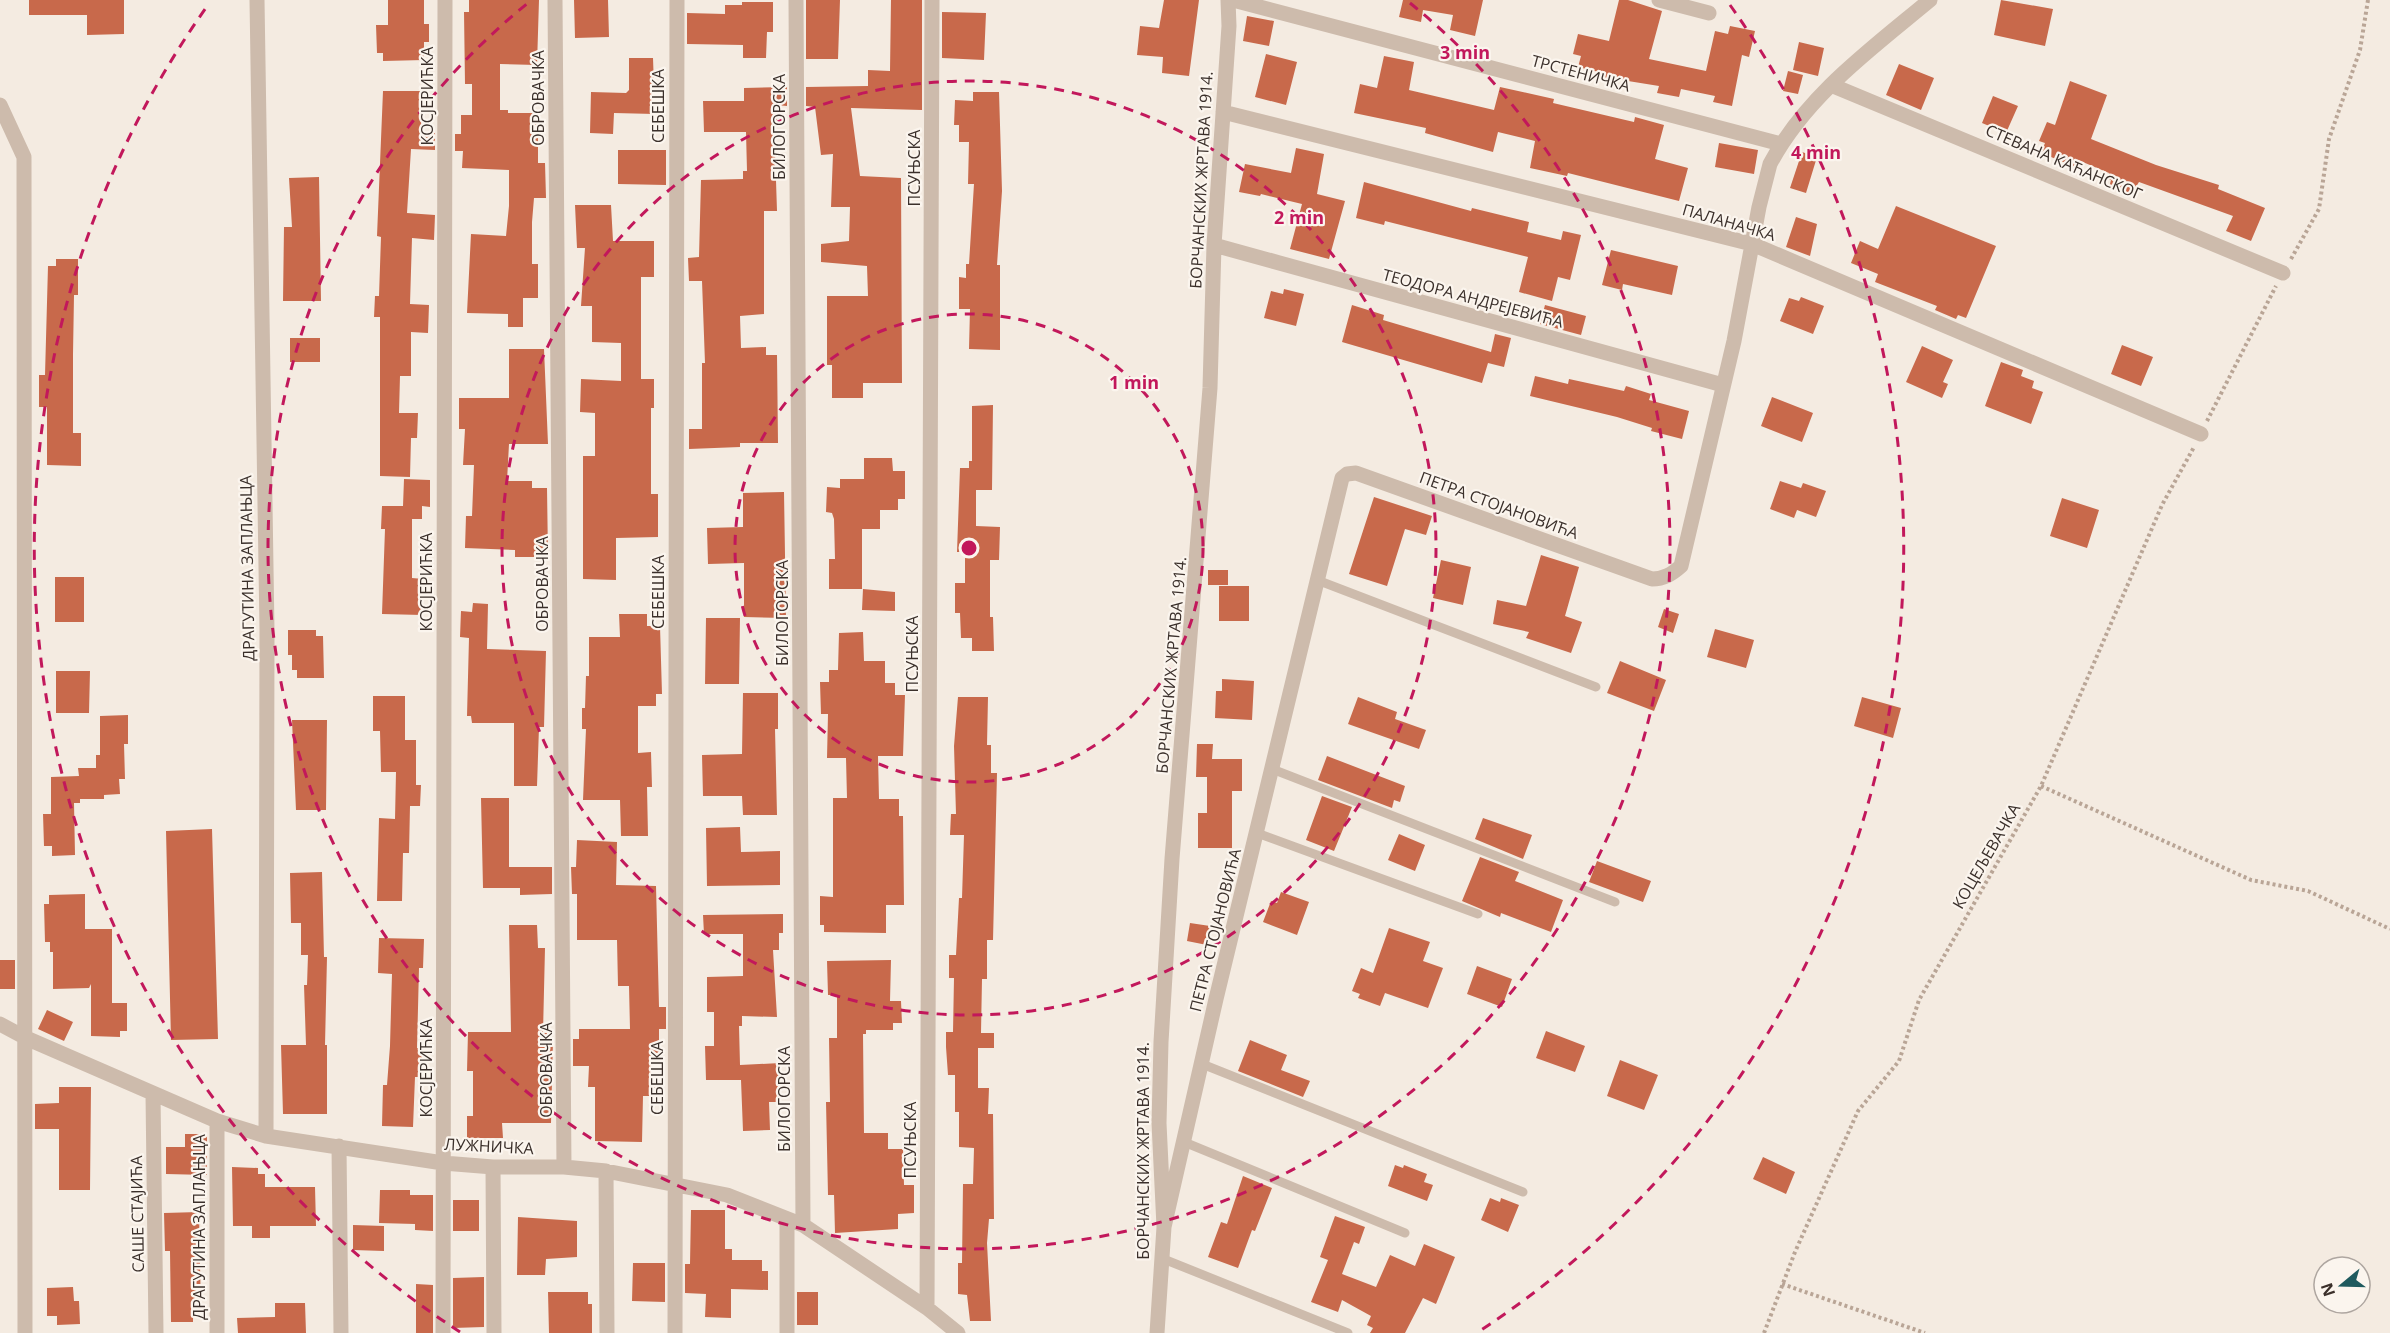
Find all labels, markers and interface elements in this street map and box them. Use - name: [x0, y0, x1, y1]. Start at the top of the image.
- text: 3 min: [1440, 40, 1490, 64]
- street label: КОСЈЕРИЋКА: [416, 46, 438, 145]
- street label: ОБРОВАЧКА: [527, 49, 549, 146]
- street label: ТРСТЕНИЧКА: [1529, 49, 1634, 97]
- street label: СЕБЕШКА: [647, 68, 669, 143]
- street label: БОРЧАНСКИХ ЖРТАВА 1914.: [1184, 71, 1218, 289]
- street label: БИЛОГОРСКА: [768, 73, 790, 180]
- street label: СТЕВАНА КАЋАНСКОГ: [1982, 119, 2146, 205]
- street label: ПСУЊСКА: [903, 129, 925, 206]
- text: 4 min: [1791, 140, 1841, 164]
- street label: ПАЛАНАЧКА: [1680, 198, 1779, 246]
- text: 2 min: [1274, 205, 1324, 229]
- street label: ТЕОДОРА АНДРЕЈЕВИЋА: [1380, 263, 1567, 333]
- text: 1 min: [1109, 370, 1159, 394]
- street label: ПЕТРА СТОЈАНОВИЋА: [1416, 466, 1582, 544]
- street label: ДРАГУТИНА ЗАПЛАЊЦА: [234, 474, 260, 661]
- street label: КОСЈЕРИЋКА: [415, 532, 437, 631]
- street label: ОБРОВАЧКА: [531, 535, 553, 632]
- centre of rings: [959, 538, 979, 558]
- street label: СЕБЕШКА: [647, 554, 669, 629]
- street label: БОРЧАНСКИХ ЖРТАВА 1914.: [1151, 556, 1191, 774]
- street label: БИЛОГОРСКА: [771, 559, 793, 666]
- street label: ПСУЊСКА: [901, 615, 923, 692]
- street label: КОЦЕЉЕВАЧКА: [1947, 799, 2026, 913]
- street label: ПЕТРА СТОЈАНОВИЋА: [1184, 845, 1246, 1014]
- street label: КОСЈЕРИЋКА: [415, 1018, 437, 1117]
- street label: ОБРОВАЧКА: [535, 1021, 557, 1118]
- street label: СЕБЕШКА: [646, 1040, 668, 1115]
- street label: БОРЧАНСКИХ ЖРТАВА 1914.: [1132, 1042, 1154, 1260]
- street label: БИЛОГОРСКА: [773, 1045, 795, 1152]
- street label: ПСУЊСКА: [899, 1101, 921, 1178]
- street label: ДРАГУТИНА ЗАПЛАЊЦА: [188, 1133, 210, 1320]
- street label: ЛУЖНИЧКА: [444, 1133, 535, 1159]
- street label: САШЕ СТАЈИЋА: [125, 1154, 149, 1273]
- north arrow: [2312, 1255, 2372, 1315]
- text: N: [2315, 1280, 2340, 1300]

